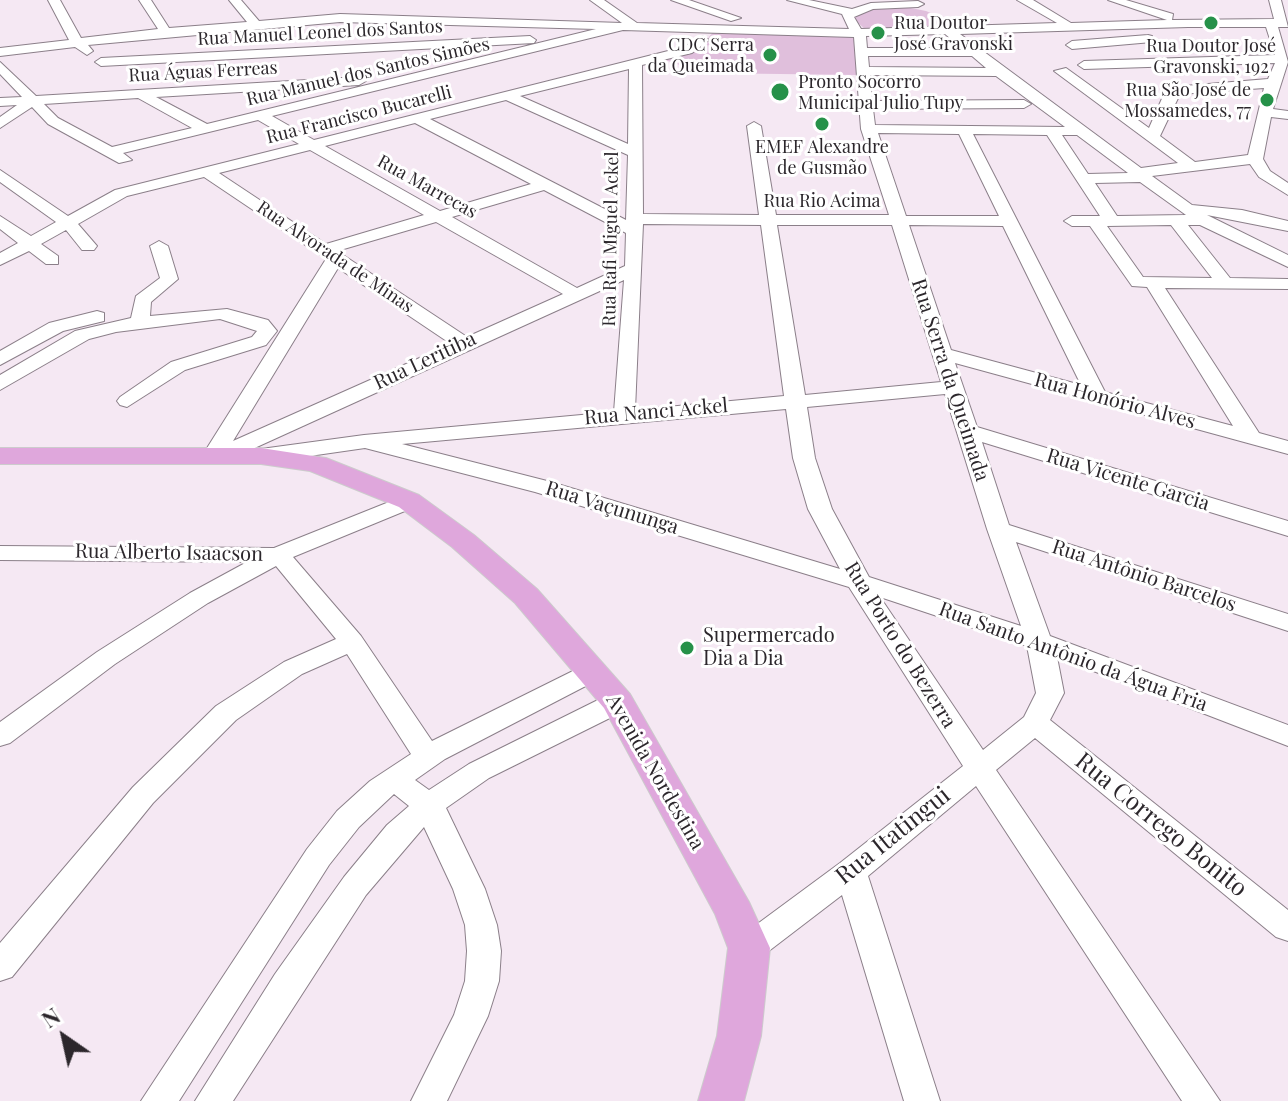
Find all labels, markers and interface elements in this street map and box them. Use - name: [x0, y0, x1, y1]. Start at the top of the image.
- place label: Rua Doutor José Gravonski: [894, 12, 1013, 54]
- marker: Rua Doutor José Gravonski, 192: [1202, 14, 1220, 32]
- street label: Rua Manuel Leonel dos Santos: [197, 16, 443, 50]
- marker: Rua Doutor José Gravonski: [869, 24, 887, 42]
- street label: Rua Manuel dos Santos Simões: [244, 33, 492, 111]
- place label: CDC Serra da Queimada: [648, 34, 754, 76]
- place label: Rua Doutor José Gravonski, 192: [1146, 35, 1276, 78]
- marker: CDC Serra da Queimada: [761, 46, 779, 64]
- street label: Rua Águas Ferreas: [128, 57, 278, 87]
- place label: Pronto Socorro Municipal Julio Tupy: [798, 71, 964, 114]
- place label: Rua São José de Mossamedes, 77: [1124, 79, 1251, 122]
- street label: Rua Francisco Bucarelli: [264, 81, 454, 149]
- marker: Pronto Socorro Municipal Julio Tupy: [769, 81, 791, 103]
- marker: Rua São José de Mossamedes, 77: [1258, 91, 1276, 109]
- marker: EMEF Alexandre de Gusmão: [813, 115, 831, 133]
- place label: EMEF Alexandre de Gusmão: [755, 136, 889, 178]
- street label: Rua Marrecas: [373, 151, 481, 223]
- street label: Rua Rafi Miguel Ackel: [599, 151, 623, 327]
- street label: Rua Rio Acima: [763, 190, 881, 212]
- street label: Rua Alvorada de Minas: [253, 197, 417, 317]
- street label: Rua Serra da Queimada: [906, 276, 994, 484]
- street label: Rua Leritiba: [370, 327, 480, 395]
- street label: Rua Honório Alves: [1032, 368, 1198, 434]
- street label: Rua Nanci Ackel: [583, 394, 729, 430]
- street label: Rua Vicente Garcia: [1044, 444, 1212, 516]
- street label: Rua Vaçununga: [543, 476, 681, 540]
- street label: Rua Antônio Barcelos: [1049, 535, 1239, 617]
- street label: Rua Alberto Isaacson: [75, 539, 263, 567]
- street label: Rua Porto do Bezerra: [839, 557, 961, 733]
- street label: Rua Santo Antônio da Água Fria: [935, 597, 1211, 717]
- place label: Supermercado Dia a Dia: [703, 624, 835, 671]
- marker: Supermercado Dia a Dia: [678, 639, 696, 657]
- street label: Avenida Nordestina: [601, 690, 709, 854]
- street label: Rua Corrego Bonito: [1069, 747, 1253, 903]
- street label: Rua Itatingui: [830, 781, 956, 891]
- north arrow: [24, 997, 104, 1077]
- text: N: [36, 1000, 66, 1034]

